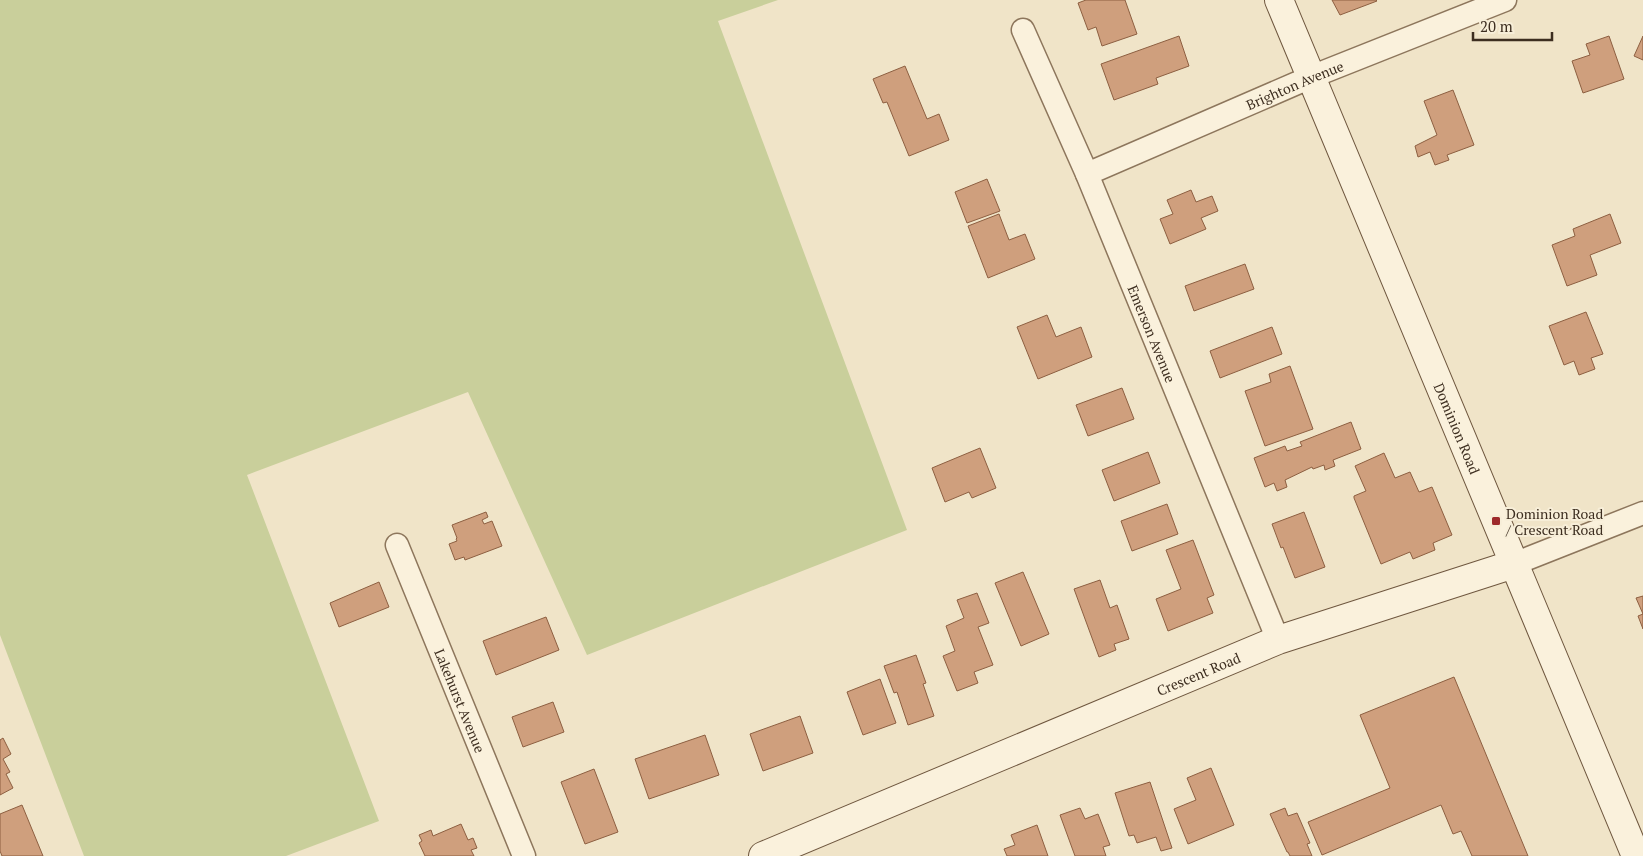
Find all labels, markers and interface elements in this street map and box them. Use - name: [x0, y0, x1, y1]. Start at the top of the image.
- scale bar: [1473, 10, 1552, 42]
- text: 20 m: [1480, 16, 1513, 36]
- street label: Brighton Avenue: [1243, 56, 1346, 114]
- street label: Emerson Avenue: [1124, 282, 1181, 385]
- street label: Dominion Road: [1430, 380, 1485, 477]
- place label: Dominion Road / Crescent Road: [1505, 504, 1603, 539]
- marker: Dominion Road / Crescent Road: [1490, 515, 1502, 527]
- street label: Lakehurst Avenue: [431, 646, 490, 755]
- street label: Crescent Road: [1154, 647, 1243, 699]

